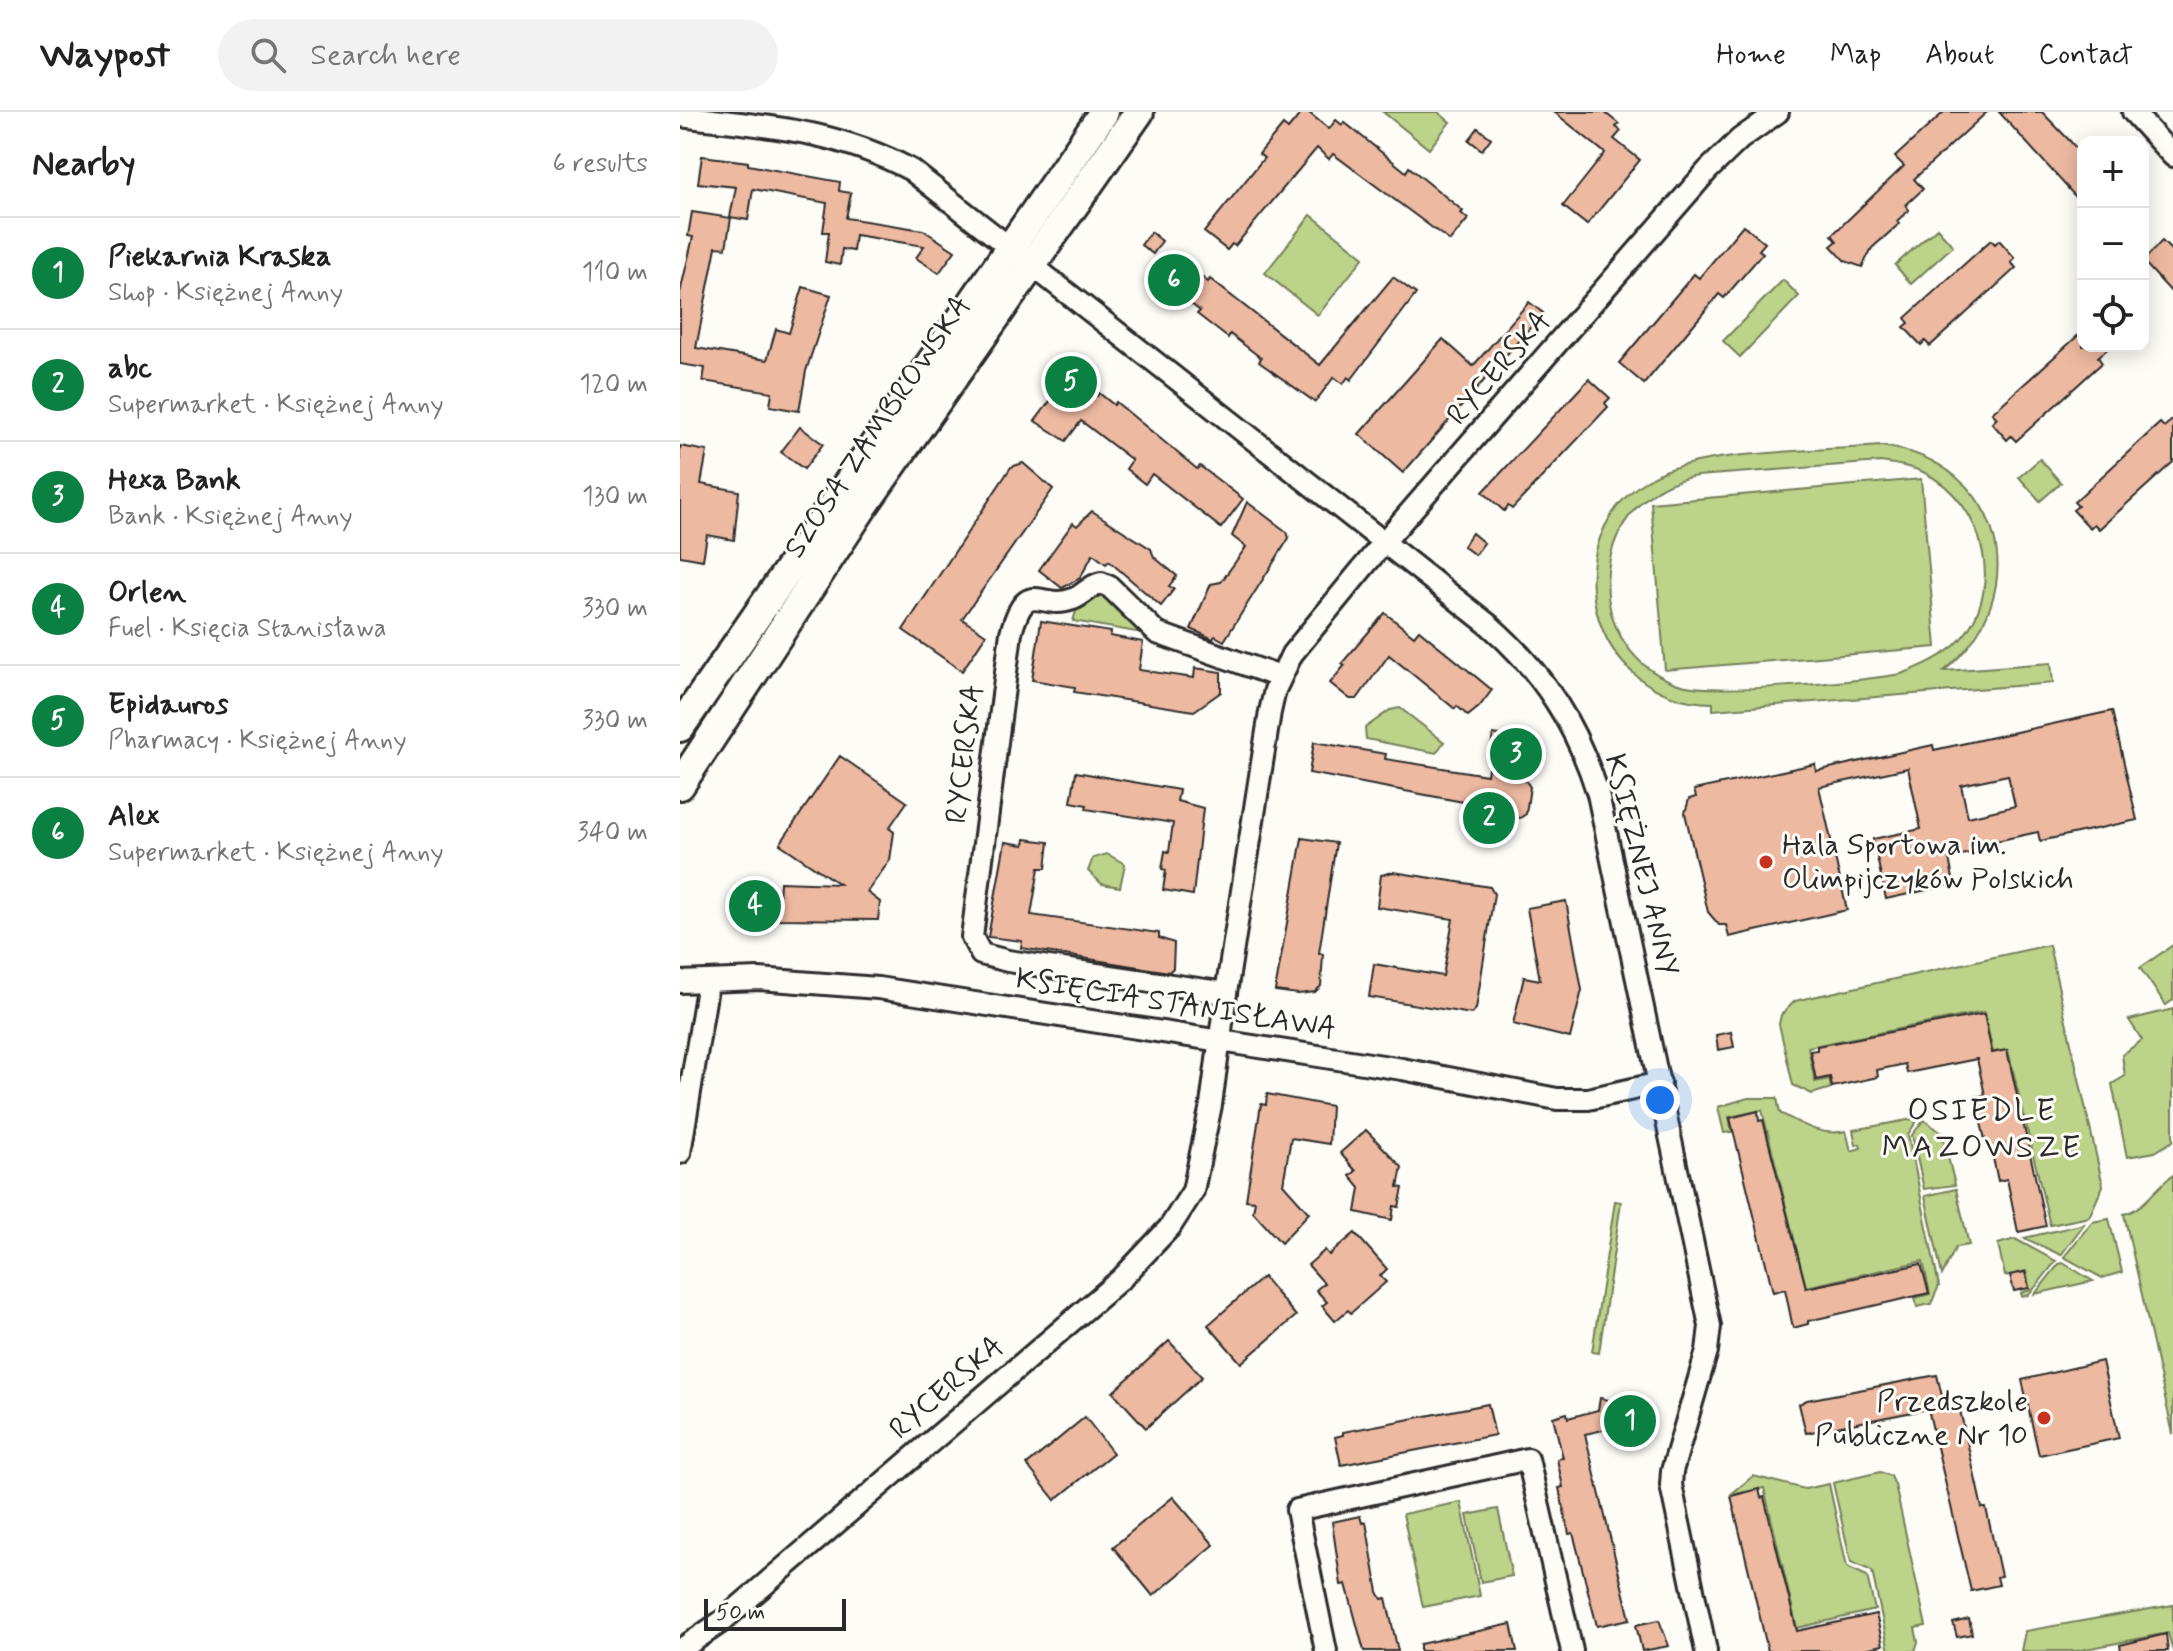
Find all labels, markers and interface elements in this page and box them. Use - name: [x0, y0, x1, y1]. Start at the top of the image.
- search box: [218, 19, 778, 91]
- text: Waypost: [40, 31, 170, 80]
- icon: search: [246, 33, 290, 77]
- text: Search here: [310, 36, 461, 75]
- text: Home: [1716, 37, 1786, 74]
- text: Map: [1830, 37, 1881, 74]
- text: About: [1925, 37, 1994, 74]
- text: Contact: [2038, 37, 2133, 74]
- map controls: [2077, 136, 2149, 352]
- button: +: [2077, 136, 2149, 208]
- text: Nearby: [32, 142, 136, 187]
- text: 6 results: [553, 147, 648, 181]
- button: −: [2077, 208, 2149, 280]
- text: Piekarnia Kraska: [108, 237, 331, 276]
- pin: 6: [1148, 250, 1200, 310]
- text: 1: [52, 256, 64, 290]
- text: 110 m: [582, 256, 648, 290]
- text: Shop · Księżnej Anny: [108, 276, 343, 310]
- button: locate: [2077, 280, 2149, 352]
- street label: SZOSA ZAMBROWSKA: [775, 288, 981, 566]
- street label: RYCERSKA: [1438, 302, 1560, 434]
- text: abc: [108, 349, 152, 388]
- pin: 5: [1045, 352, 1097, 412]
- text: 2: [52, 368, 64, 402]
- text: 120 m: [579, 368, 648, 402]
- text: Supermarket · Księżnej Anny: [108, 388, 444, 422]
- text: Hexa Bank: [108, 461, 241, 500]
- text: 3: [52, 480, 64, 514]
- text: 130 m: [582, 480, 648, 514]
- text: Bank · Księżnej Anny: [108, 500, 353, 534]
- text: Orlen: [108, 573, 186, 612]
- text: 4: [50, 592, 66, 626]
- text: 330 m: [582, 592, 648, 626]
- text: Fuel · Księcia Stanisława: [108, 612, 386, 646]
- street label: RYCERSKA: [937, 682, 993, 826]
- text: Epidauros: [108, 685, 228, 724]
- text: 5: [50, 704, 66, 738]
- text: 330 m: [582, 704, 648, 738]
- text: Pharmacy · Księżnej Anny: [108, 724, 406, 758]
- pin: 3: [1490, 724, 1542, 784]
- street label: KSIĘŻNEJ ANNY: [1595, 750, 1687, 980]
- pin: 2: [1463, 788, 1515, 848]
- text: Alex: [108, 797, 159, 836]
- text: 6: [51, 816, 65, 850]
- text: 340 m: [577, 816, 648, 850]
- place label: Hala Sportowa im. Olimpijczyków Polskich: [1782, 826, 2074, 899]
- text: Supermarket · Księżnej Anny: [108, 836, 444, 870]
- marker: Hala Sportowa im. Olimpijczyków Polskich: [1757, 853, 1775, 871]
- pin: 4: [729, 876, 781, 936]
- street label: KSIĘCIA STANISŁAWA: [1013, 959, 1339, 1049]
- your location: [1640, 1080, 1680, 1120]
- district label: OSIEDLE MAZOWSZE: [1882, 1090, 2082, 1169]
- street label: RYCERSKA: [881, 1327, 1013, 1449]
- place label: Przedszkole Publiczne Nr 10: [1815, 1382, 2028, 1455]
- pin: 1: [1604, 1391, 1656, 1451]
- marker: Przedszkole Publiczne Nr 10: [2035, 1409, 2053, 1427]
- scale bar: [704, 1595, 846, 1631]
- text: 50 m: [716, 1599, 765, 1627]

